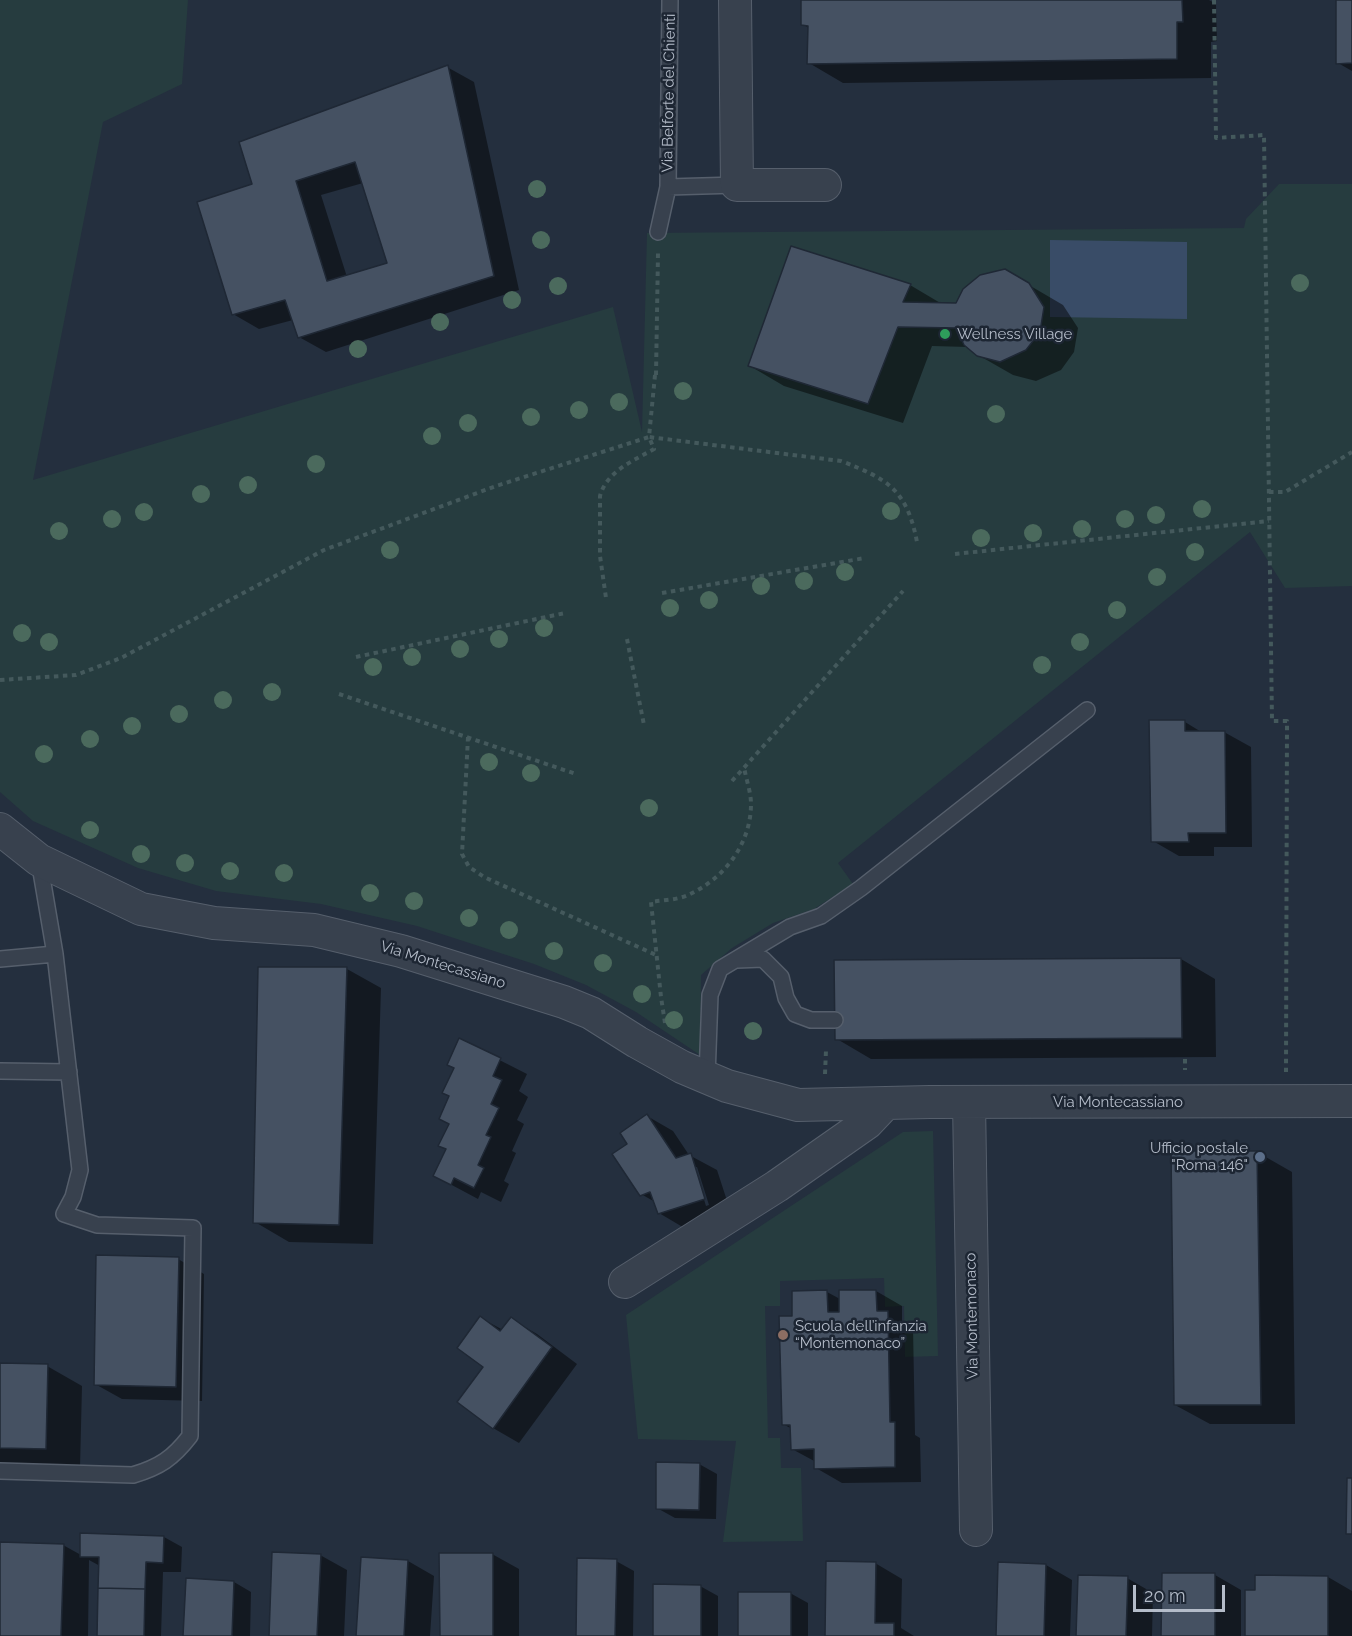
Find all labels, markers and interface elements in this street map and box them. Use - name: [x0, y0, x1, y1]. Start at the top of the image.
- street label: Via Belforte del Chienti: [659, 13, 679, 173]
- place label: Wellness Village: [957, 325, 1072, 343]
- marker: Wellness Village: [938, 327, 952, 341]
- street label: Via Montecassiano: [378, 937, 508, 993]
- street label: Via Montecassiano: [1053, 1093, 1183, 1111]
- place label: Ufficio postale "Roma 146": [1150, 1139, 1248, 1174]
- marker: Ufficio postale "Roma 146": [1253, 1150, 1267, 1164]
- street label: Via Montemonaco: [962, 1253, 982, 1379]
- place label: Scuola dell’infanzia “Montemonaco”: [795, 1317, 927, 1352]
- marker: Scuola dell’infanzia “Montemonaco”: [776, 1328, 790, 1342]
- scale bar: [1136, 1573, 1228, 1611]
- text: 20 m: [1144, 1585, 1186, 1606]

